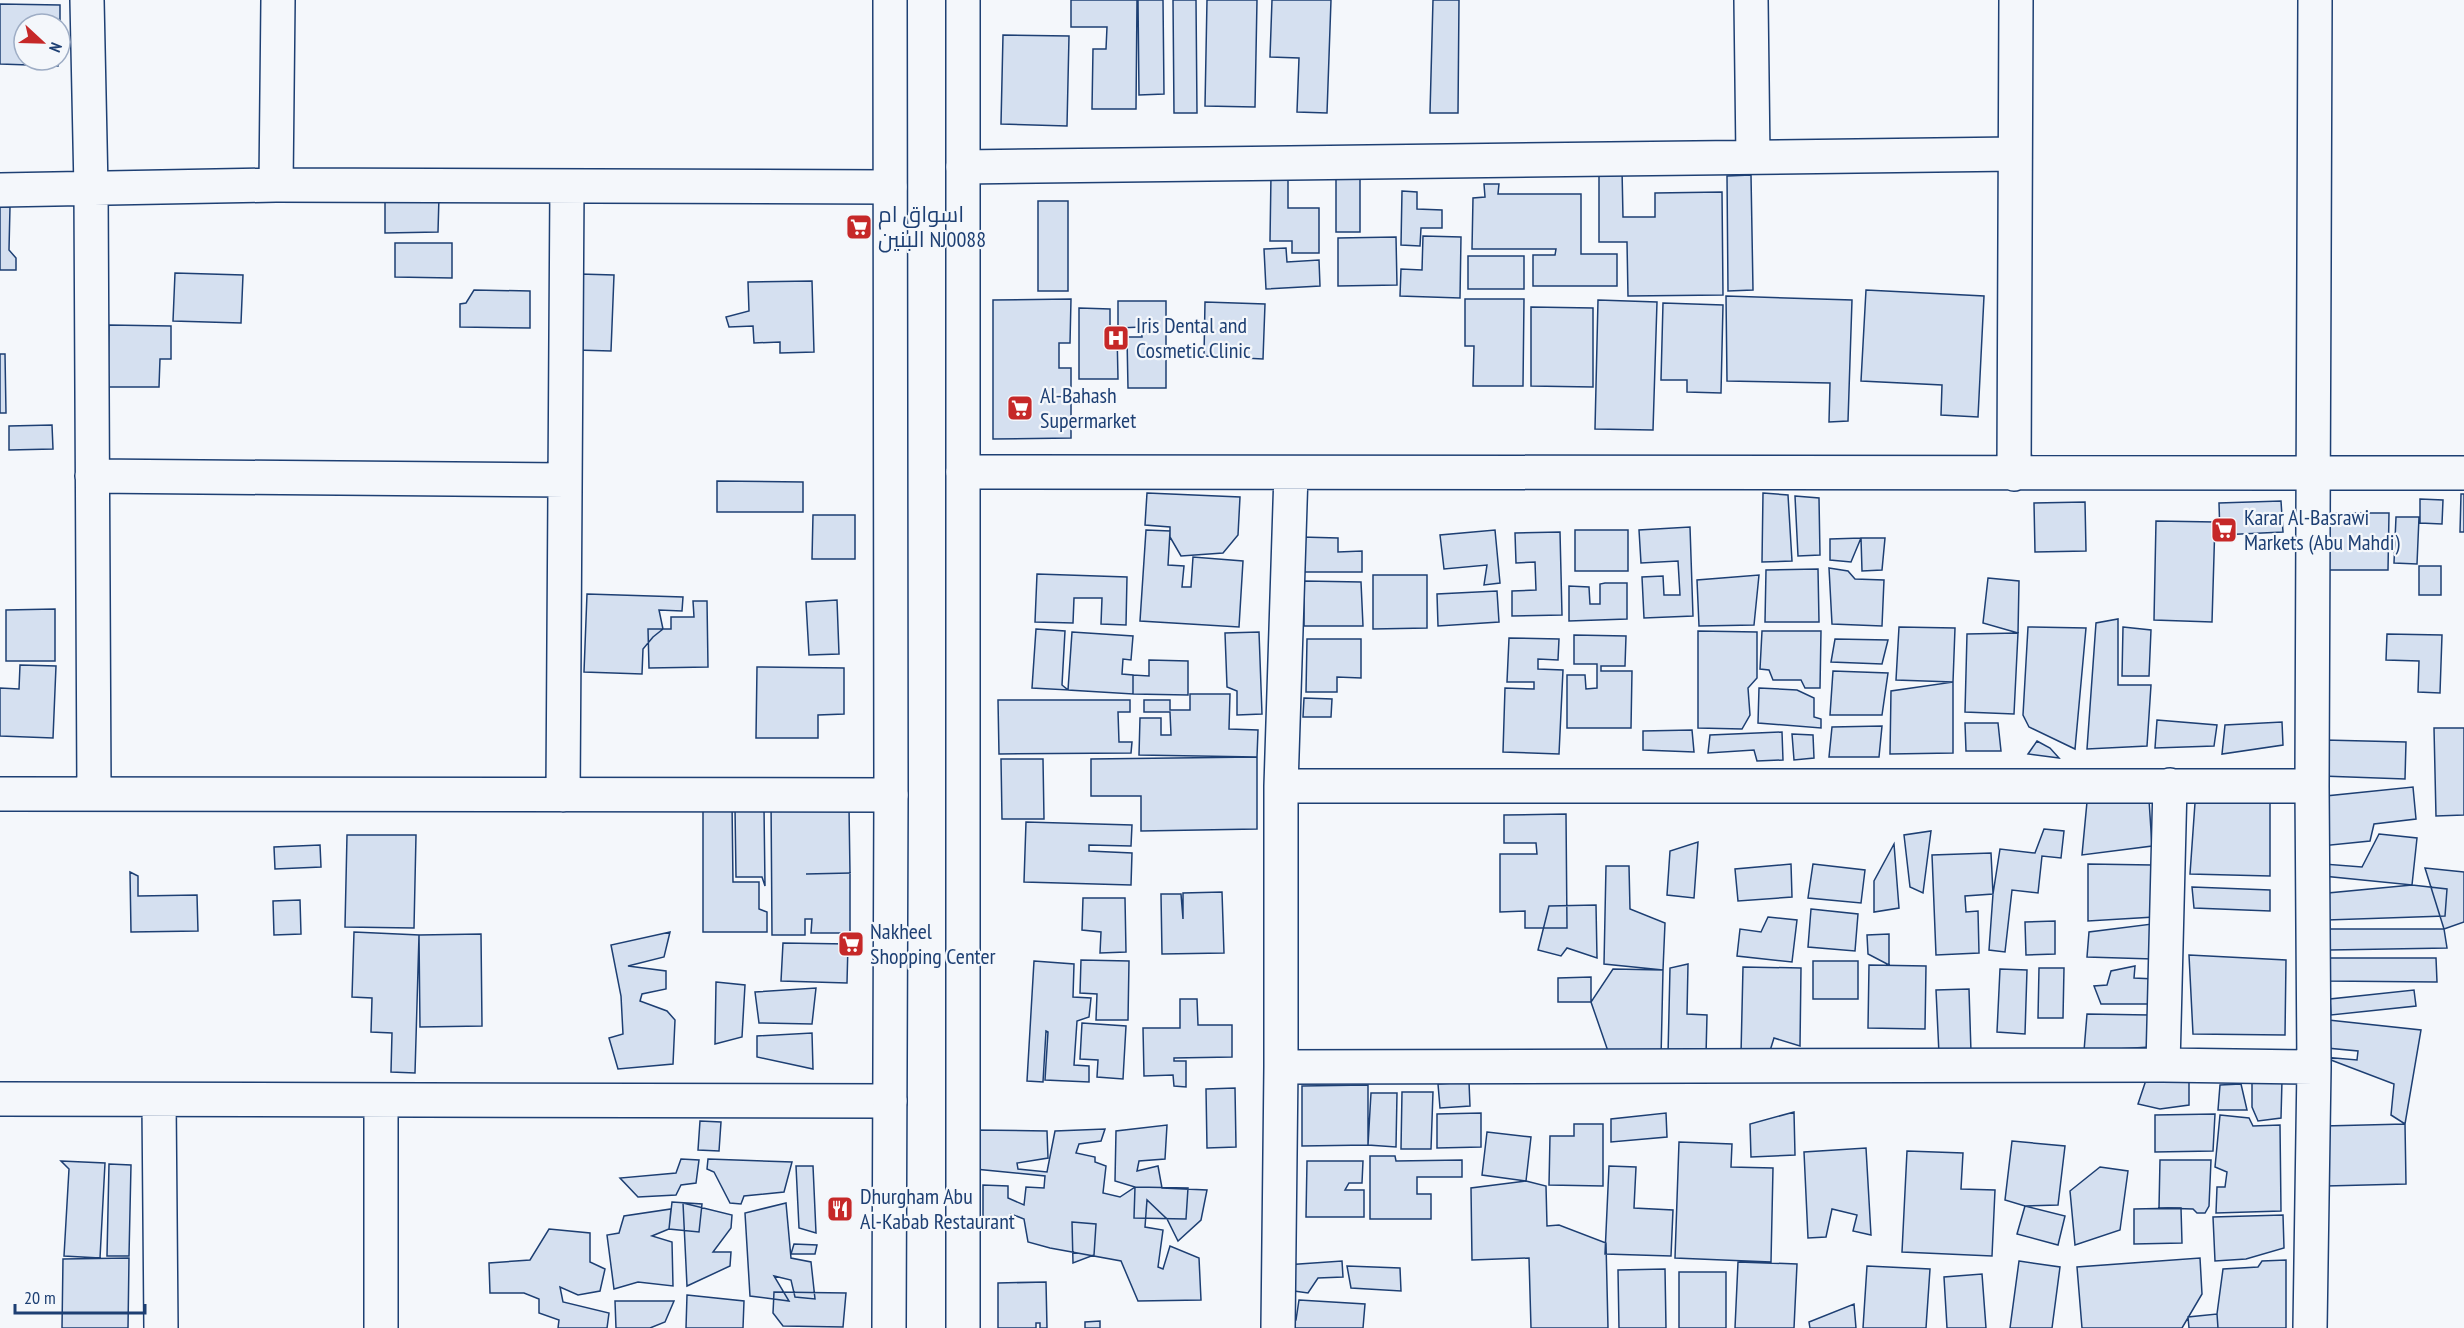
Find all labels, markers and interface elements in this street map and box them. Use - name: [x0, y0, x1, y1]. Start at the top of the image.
- north arrow: [12, 12, 72, 72]
- text: N: [45, 40, 67, 55]
- place label: اسواق ام البنين NJ0088: [878, 200, 986, 253]
- supermarket icon: اسواق ام البنين NJ0088: [844, 212, 874, 242]
- place label: Iris Dental and Cosmetic Clinic: [1136, 311, 1251, 364]
- hospital icon: Iris Dental and Cosmetic Clinic: [1101, 323, 1131, 353]
- place label: Al-Bahash Supermarket: [1040, 381, 1136, 434]
- supermarket icon: Al-Bahash Supermarket: [1005, 393, 1035, 423]
- place label: Karar Al-Basrawi Markets (Abu Mahdi): [2244, 503, 2400, 556]
- supermarket icon: Karar Al-Basrawi Markets (Abu Mahdi): [2209, 515, 2239, 545]
- place label: Nakheel Shopping Center: [870, 917, 996, 970]
- supermarket icon: Nakheel Shopping Center: [836, 929, 866, 959]
- place label: Dhurgham Abu Al-Kabab Restaurant: [860, 1182, 1015, 1235]
- restaurant icon: Dhurgham Abu Al-Kabab Restaurant: [825, 1194, 855, 1224]
- scale bar: [15, 1277, 146, 1315]
- text: 20 m: [24, 1286, 56, 1309]

